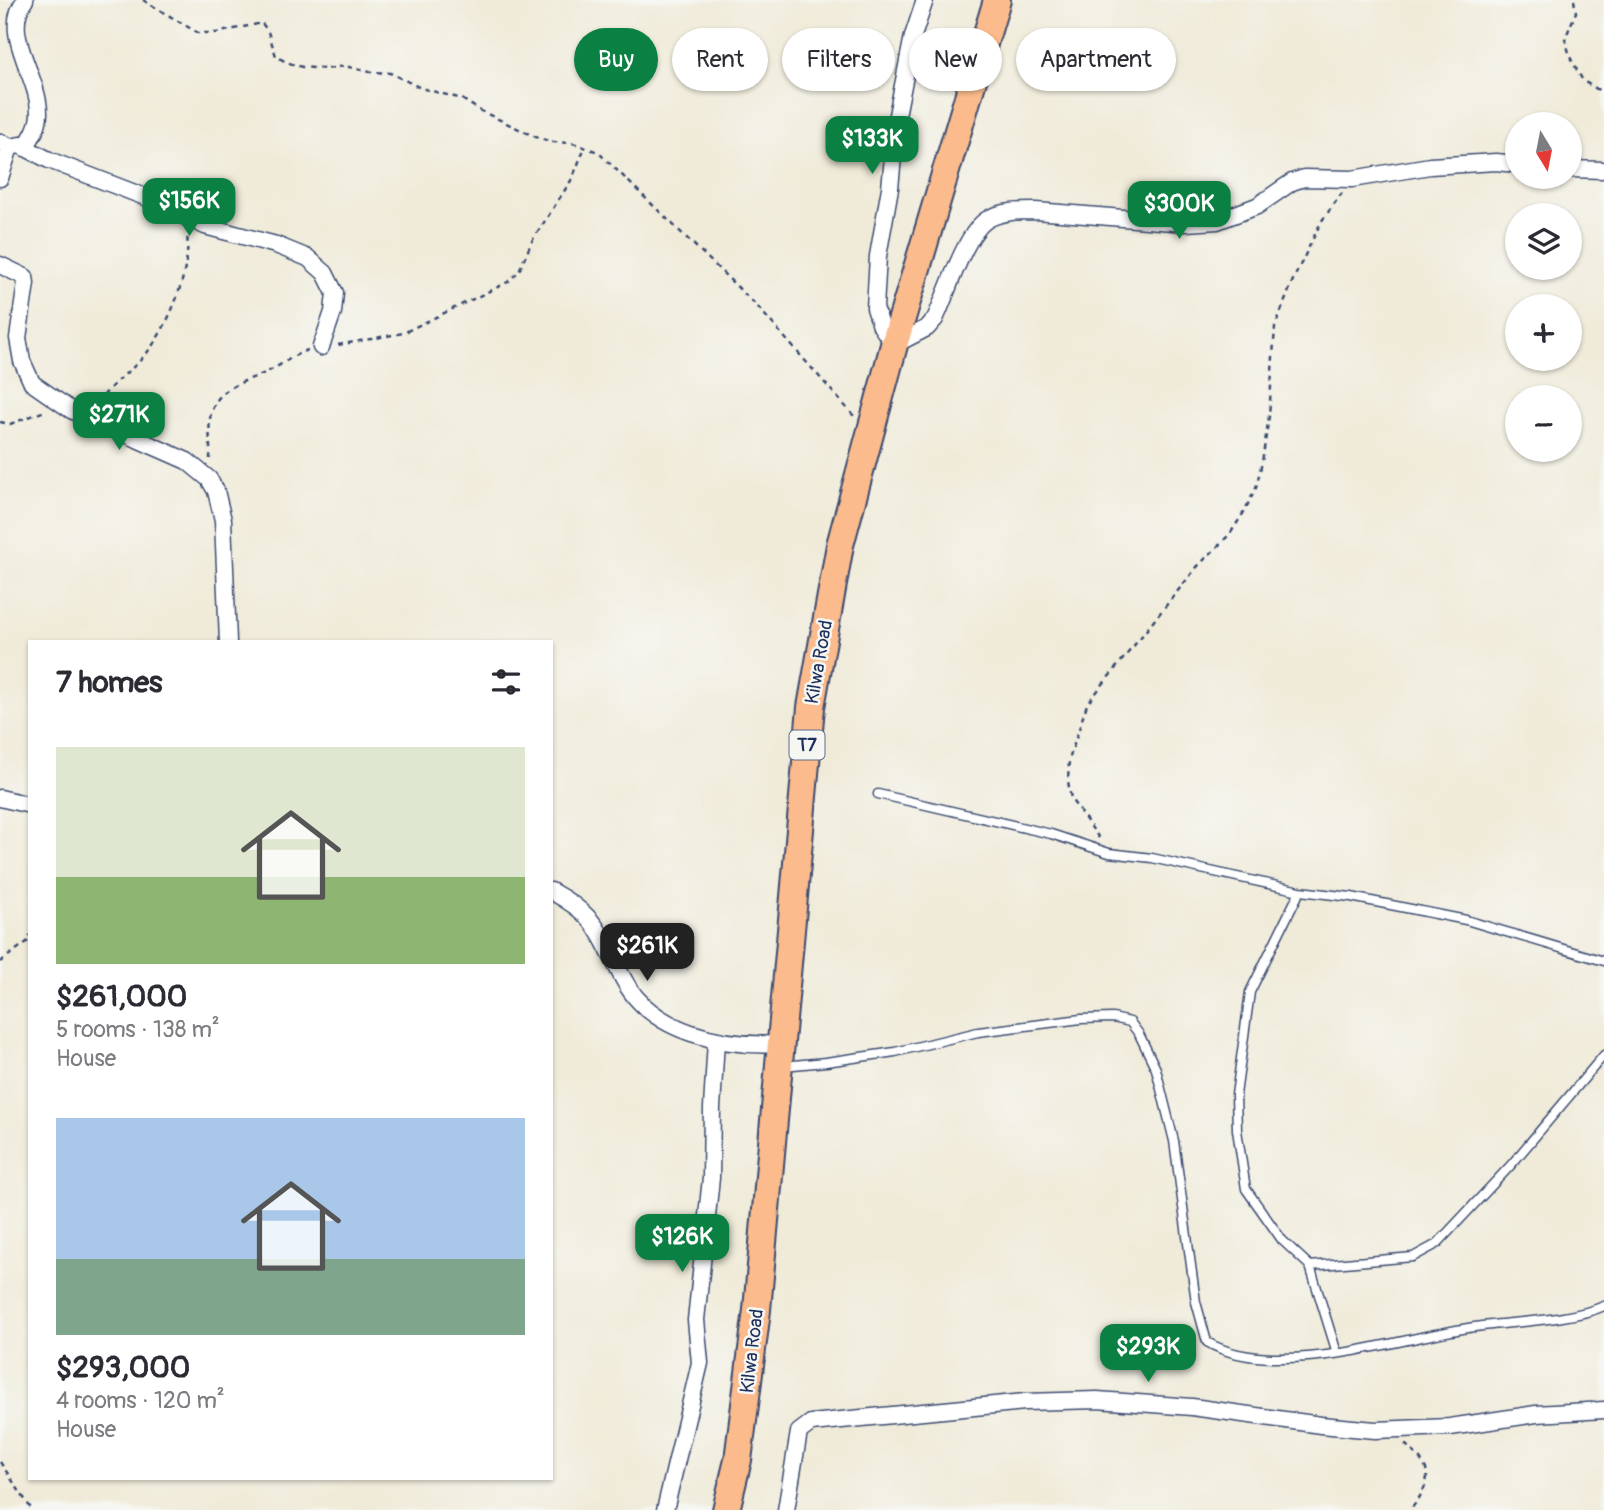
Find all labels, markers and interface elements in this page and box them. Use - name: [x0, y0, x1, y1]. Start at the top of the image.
- chip: Buy: [574, 28, 658, 91]
- chip: Rent: [672, 28, 768, 91]
- chip: Filters: [782, 28, 895, 91]
- chip: New: [909, 28, 1002, 91]
- chip: Apartment: [1016, 28, 1176, 91]
- north arrow: [1505, 112, 1582, 189]
- map controls: [1505, 112, 1582, 462]
- pin: $133K: [823, 116, 921, 176]
- text: $133K: [842, 124, 903, 153]
- pin: $156K: [140, 178, 238, 238]
- pin: $300K: [1130, 182, 1228, 241]
- text: $156K: [158, 186, 220, 215]
- text: $300K: [1144, 189, 1214, 218]
- button: layers: [1505, 203, 1582, 280]
- button: +: [1505, 294, 1582, 371]
- button: −: [1505, 385, 1582, 462]
- pin: $271K: [70, 392, 168, 452]
- text: $271K: [89, 400, 149, 429]
- street label: Kilwa Road: [800, 618, 838, 706]
- icon: filters: [487, 663, 525, 701]
- text: 7 homes: [56, 664, 163, 701]
- road number: T7: [790, 730, 824, 760]
- icon: home: [228, 792, 354, 918]
- pin: $261K: [598, 923, 696, 983]
- text: $261K: [616, 931, 678, 960]
- text: $261,000: [56, 978, 187, 1015]
- text: 5 rooms · 138 m²: [56, 1015, 220, 1044]
- text: House: [56, 1044, 116, 1073]
- icon: home: [228, 1163, 354, 1289]
- pin: $126K: [633, 1214, 731, 1274]
- text: $126K: [651, 1222, 713, 1251]
- street label: Kilwa Road: [735, 1308, 769, 1394]
- pin: $293K: [1099, 1324, 1197, 1384]
- text: $293K: [1116, 1332, 1180, 1361]
- text: $293,000: [56, 1349, 190, 1386]
- text: 4 rooms · 120 m²: [56, 1386, 225, 1415]
- text: House: [56, 1415, 116, 1444]

